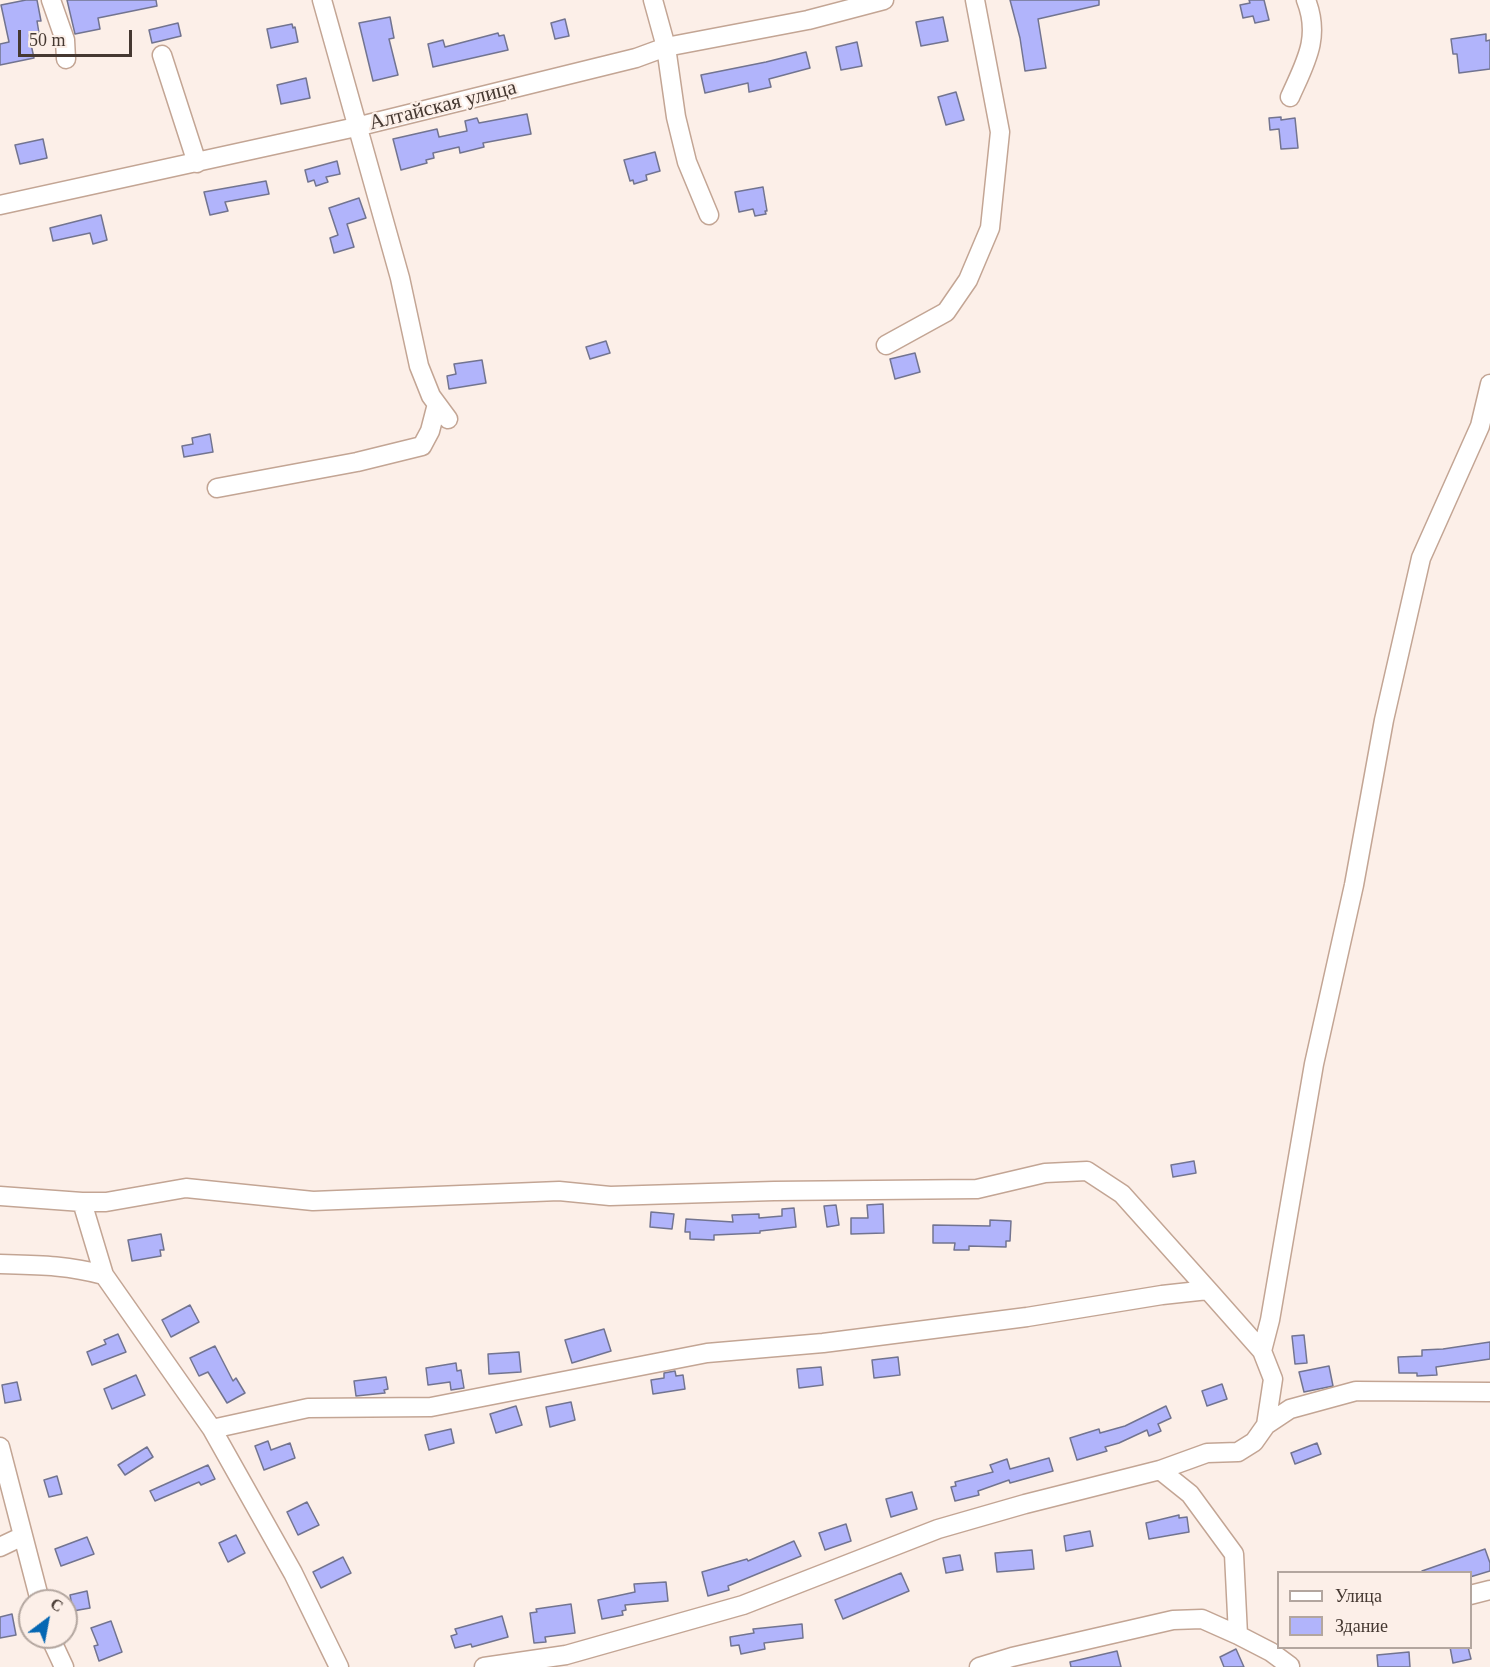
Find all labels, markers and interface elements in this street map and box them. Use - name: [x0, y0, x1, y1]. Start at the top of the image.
- scale bar: [21, 18, 135, 56]
- text: 50 m: [29, 30, 66, 50]
- street label: Алтайская улица: [367, 76, 519, 136]
- legend: [1277, 1571, 1472, 1649]
- text: Улица: [1335, 1586, 1382, 1606]
- north arrow: [18, 1589, 78, 1649]
- text: С: [47, 1595, 66, 1615]
- text: Здание: [1335, 1616, 1388, 1636]

